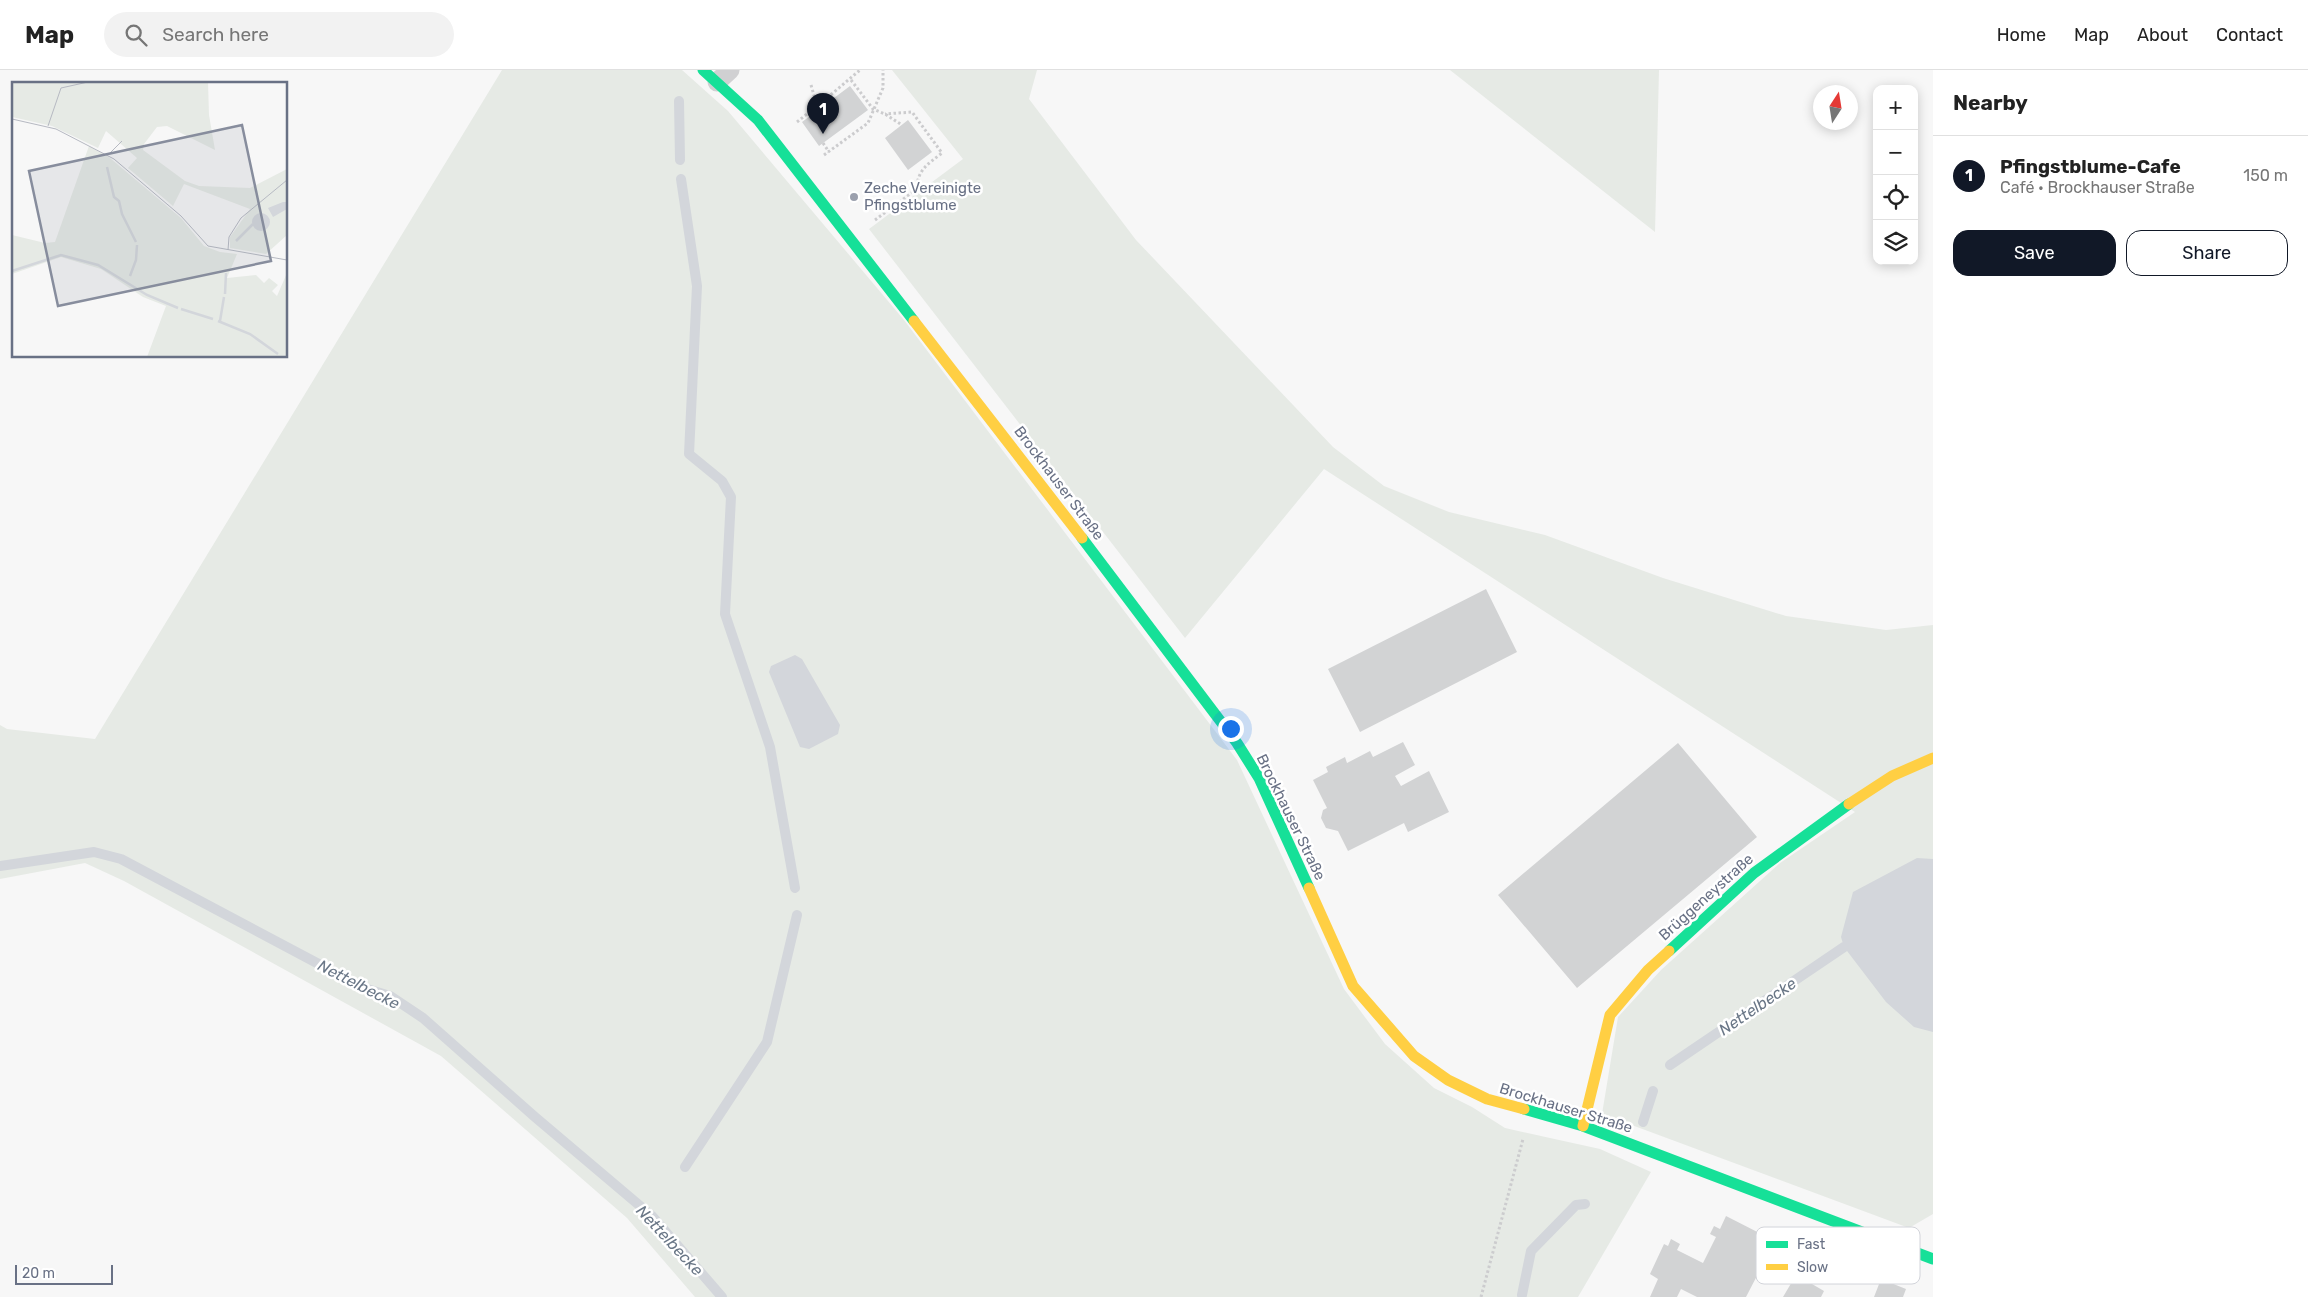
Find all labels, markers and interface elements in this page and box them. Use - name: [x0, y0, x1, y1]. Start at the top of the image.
- search box: [104, 12, 454, 57]
- text: Map: [25, 21, 74, 49]
- icon: search: [122, 21, 150, 49]
- text: Search here: [162, 23, 269, 46]
- text: Home: [1997, 24, 2046, 46]
- text: Map: [2074, 24, 2109, 46]
- text: About: [2137, 24, 2188, 46]
- text: Contact: [2216, 24, 2283, 46]
- inset map: [12, 82, 288, 358]
- north arrow: [1813, 85, 1858, 130]
- map controls: [1873, 85, 1918, 265]
- button: +: [1873, 85, 1918, 130]
- text: Nearby: [1953, 90, 2028, 115]
- pin: 1: [807, 93, 839, 134]
- button: −: [1873, 130, 1918, 175]
- text: Pfingstblume-Cafe: [2000, 155, 2181, 178]
- text: 1: [1965, 166, 1973, 185]
- text: 150 m: [2243, 166, 2288, 185]
- button: locate: [1873, 175, 1918, 220]
- text: Café · Brockhauser Straße: [2000, 178, 2195, 197]
- place label: Zeche Vereinigte Pfingstblume: [864, 179, 981, 214]
- marker: Zeche Vereinigte Pfingstblume: [848, 191, 860, 203]
- button: layers: [1873, 220, 1918, 265]
- button: Save: [1953, 230, 2116, 276]
- button: Share: [2126, 230, 2288, 276]
- street label: Brockhauser Straße: [1010, 422, 1108, 544]
- your location: [1218, 716, 1244, 742]
- street label: Brockhauser Straße: [1253, 751, 1329, 883]
- street label: Brüggeneystraße: [1655, 850, 1757, 944]
- water label: Nettelbecke: [315, 956, 403, 1013]
- water label: Nettelbecke: [1715, 974, 1800, 1039]
- street label: Brockhauser Straße: [1497, 1079, 1635, 1137]
- water label: Nettelbecke: [632, 1201, 707, 1279]
- legend: [1756, 1227, 1920, 1284]
- text: Fast: [1797, 1236, 1826, 1253]
- text: Slow: [1797, 1259, 1828, 1276]
- scale bar: [15, 1262, 112, 1285]
- text: 20 m: [22, 1265, 55, 1282]

